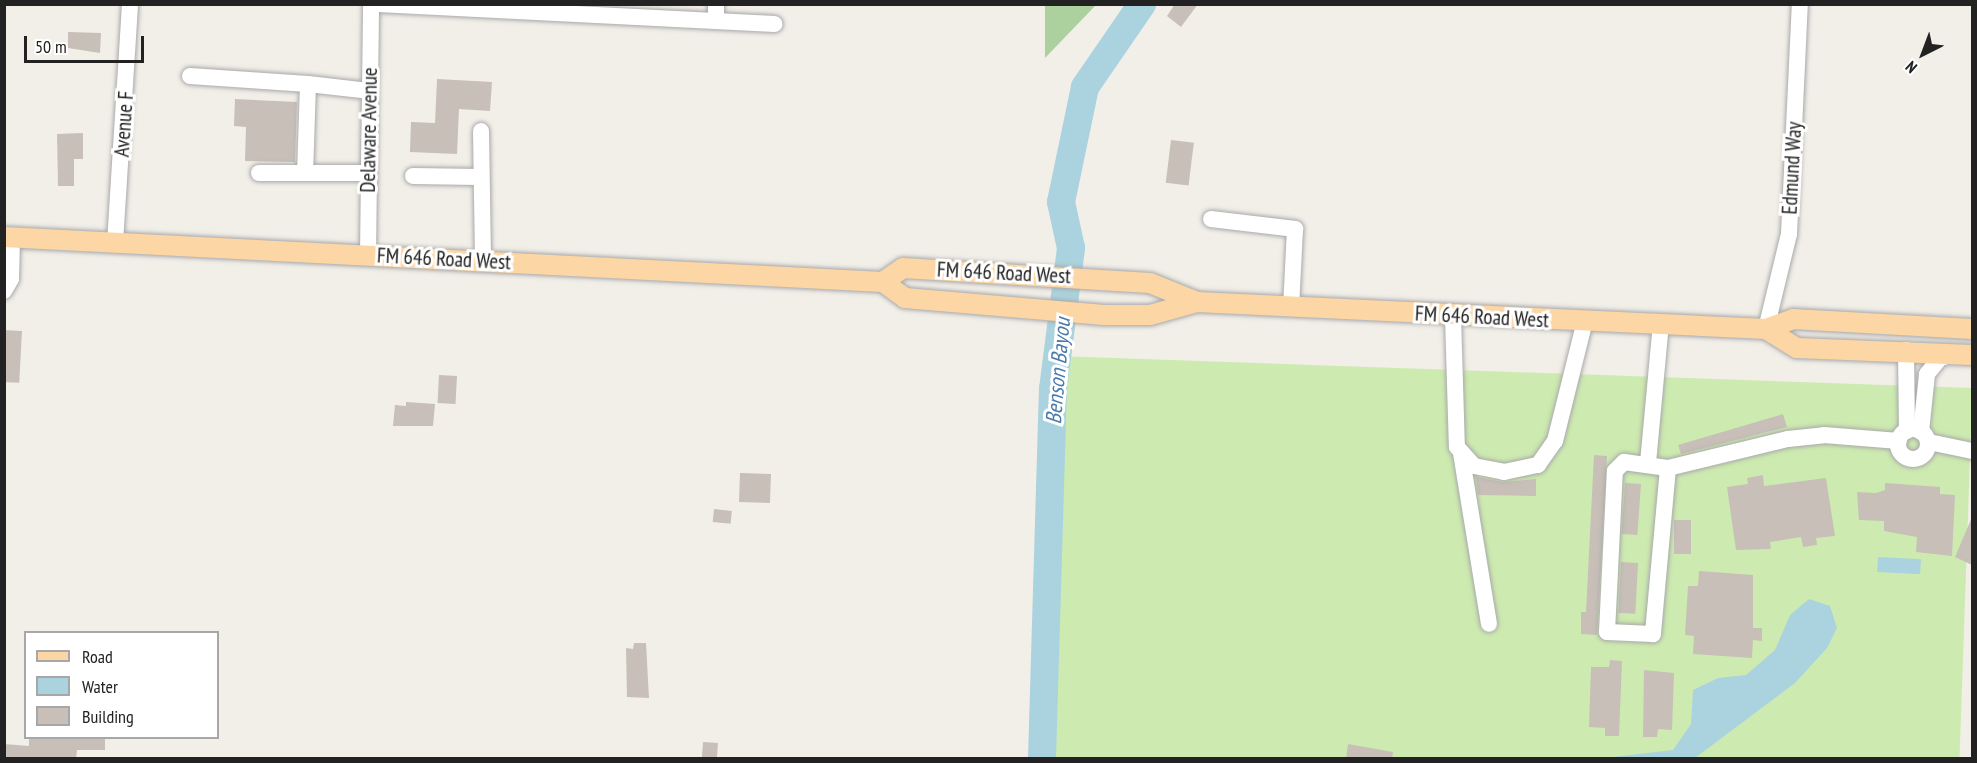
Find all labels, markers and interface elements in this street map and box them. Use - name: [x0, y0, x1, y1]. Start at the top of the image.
- scale bar: [27, 24, 147, 62]
- north arrow: [1893, 24, 1953, 84]
- text: 50 m: [35, 35, 67, 58]
- text: N: [1901, 57, 1921, 78]
- street label: Delaware Avenue: [355, 67, 383, 193]
- street label: Avenue F: [109, 90, 139, 158]
- street label: Edmund Way: [1777, 121, 1807, 215]
- street label: FM 646 Road West: [376, 243, 512, 275]
- street label: FM 646 Road West: [936, 257, 1072, 289]
- street label: FM 646 Road West: [1414, 301, 1550, 333]
- water label: Benson Bayou: [1040, 317, 1076, 425]
- legend: [24, 631, 219, 739]
- text: Road: [82, 645, 113, 668]
- text: Water: [82, 675, 118, 698]
- text: Building: [82, 705, 134, 728]

